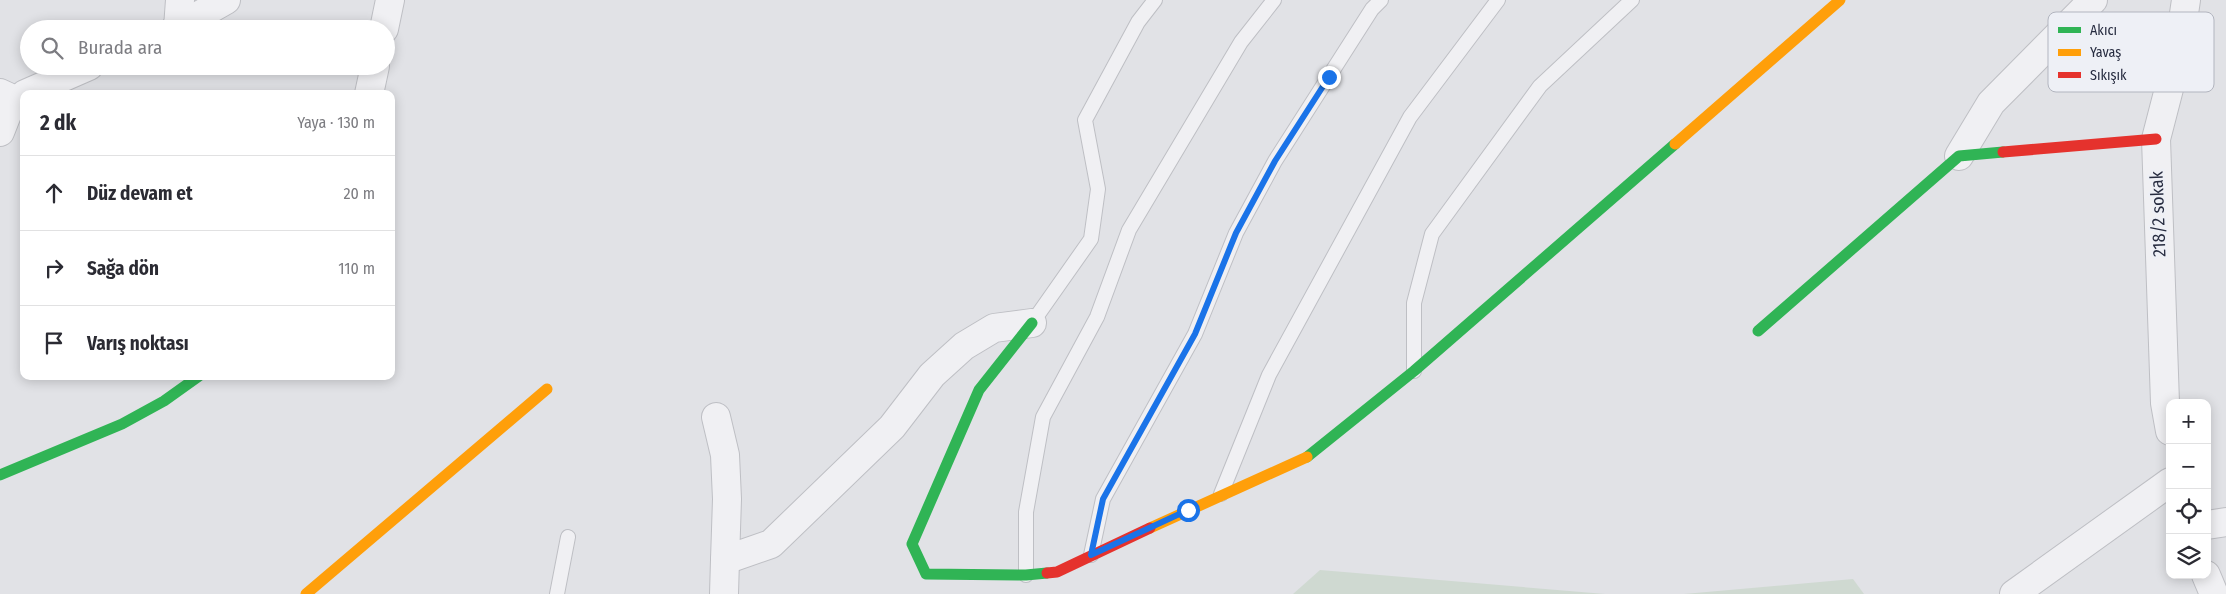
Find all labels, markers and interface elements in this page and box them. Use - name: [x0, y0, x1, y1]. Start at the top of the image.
- legend: [2048, 12, 2214, 92]
- search box: [20, 20, 395, 75]
- text: Akıcı: [2090, 22, 2117, 39]
- icon: search: [38, 34, 66, 62]
- text: Burada ara: [78, 36, 162, 59]
- text: Yavaş: [2090, 44, 2121, 61]
- route end: [1318, 66, 1341, 89]
- text: Sıkışık: [2090, 67, 2127, 84]
- text: 2 dk: [40, 110, 76, 136]
- text: Yaya · 130 m: [297, 113, 375, 132]
- street label: 218/2 sokak: [2145, 170, 2170, 257]
- icon: ahead: [40, 179, 68, 207]
- text: Düz devam et: [87, 182, 193, 205]
- text: 20 m: [344, 184, 375, 203]
- icon: right: [40, 254, 68, 282]
- text: Sağa dön: [87, 257, 159, 280]
- text: 110 m: [338, 259, 375, 278]
- icon: arrive: [40, 329, 68, 357]
- text: Varış noktası: [87, 332, 189, 355]
- map controls: [2166, 399, 2211, 579]
- button: +: [2166, 399, 2211, 444]
- button: −: [2166, 444, 2211, 489]
- button: locate: [2166, 489, 2211, 534]
- route start: [1177, 499, 1200, 522]
- button: layers: [2166, 534, 2211, 579]

